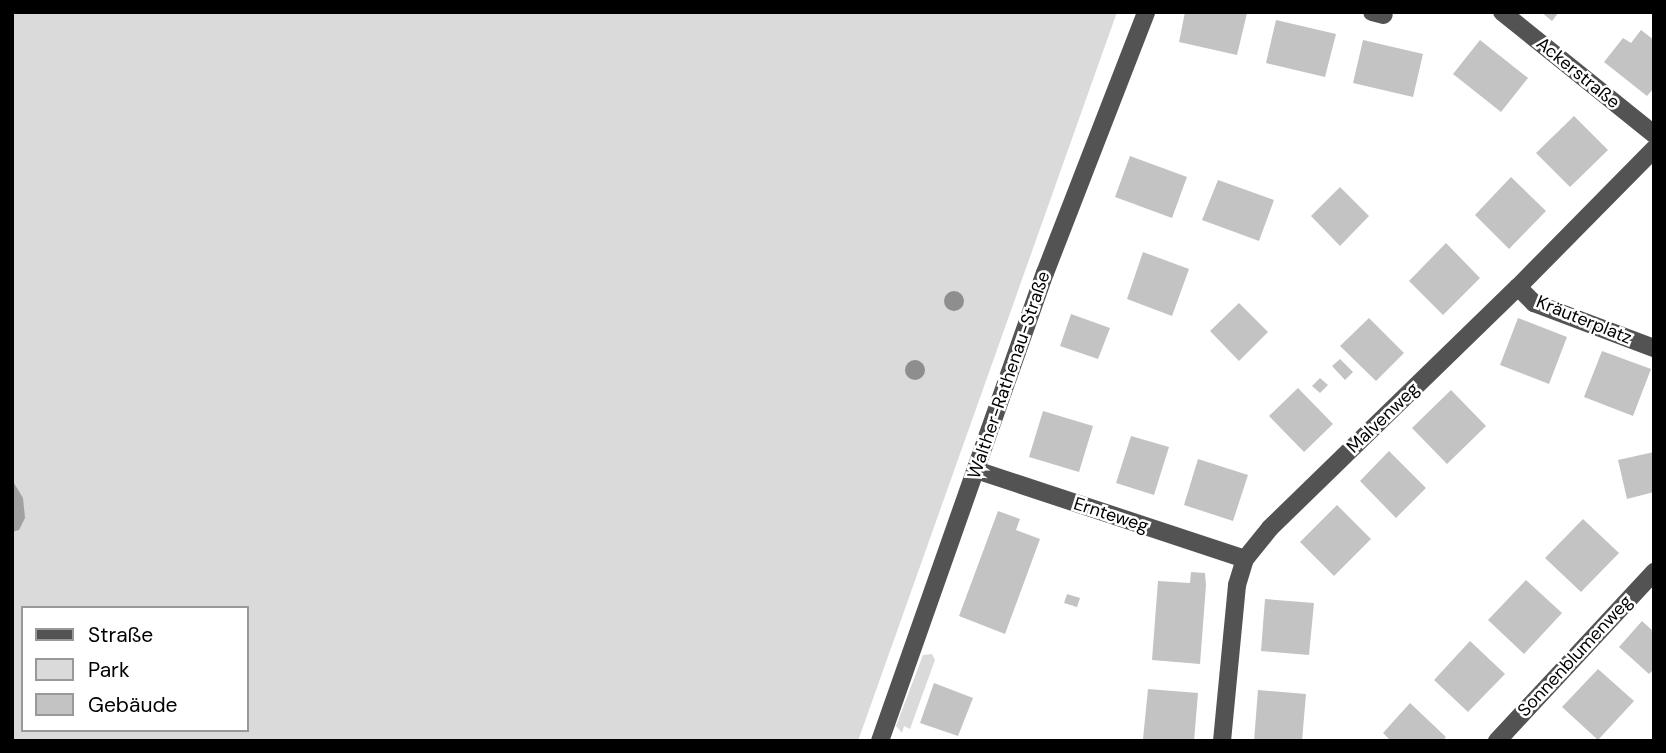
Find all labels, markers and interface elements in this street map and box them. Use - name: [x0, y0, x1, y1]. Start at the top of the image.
- street label: Ackerstraße: [1532, 33, 1624, 113]
- street label: Walther-Rathenau-Straße: [963, 268, 1055, 482]
- street label: Kräuterplatz: [1533, 291, 1635, 349]
- street label: Malvenweg: [1342, 378, 1424, 458]
- street label: Ernteweg: [1071, 493, 1151, 537]
- street label: Sonnenblumenweg: [1513, 591, 1637, 721]
- legend: [21, 606, 248, 732]
- text: Straße: [88, 621, 153, 649]
- text: Park: [88, 656, 129, 684]
- text: Gebäude: [88, 691, 178, 719]

